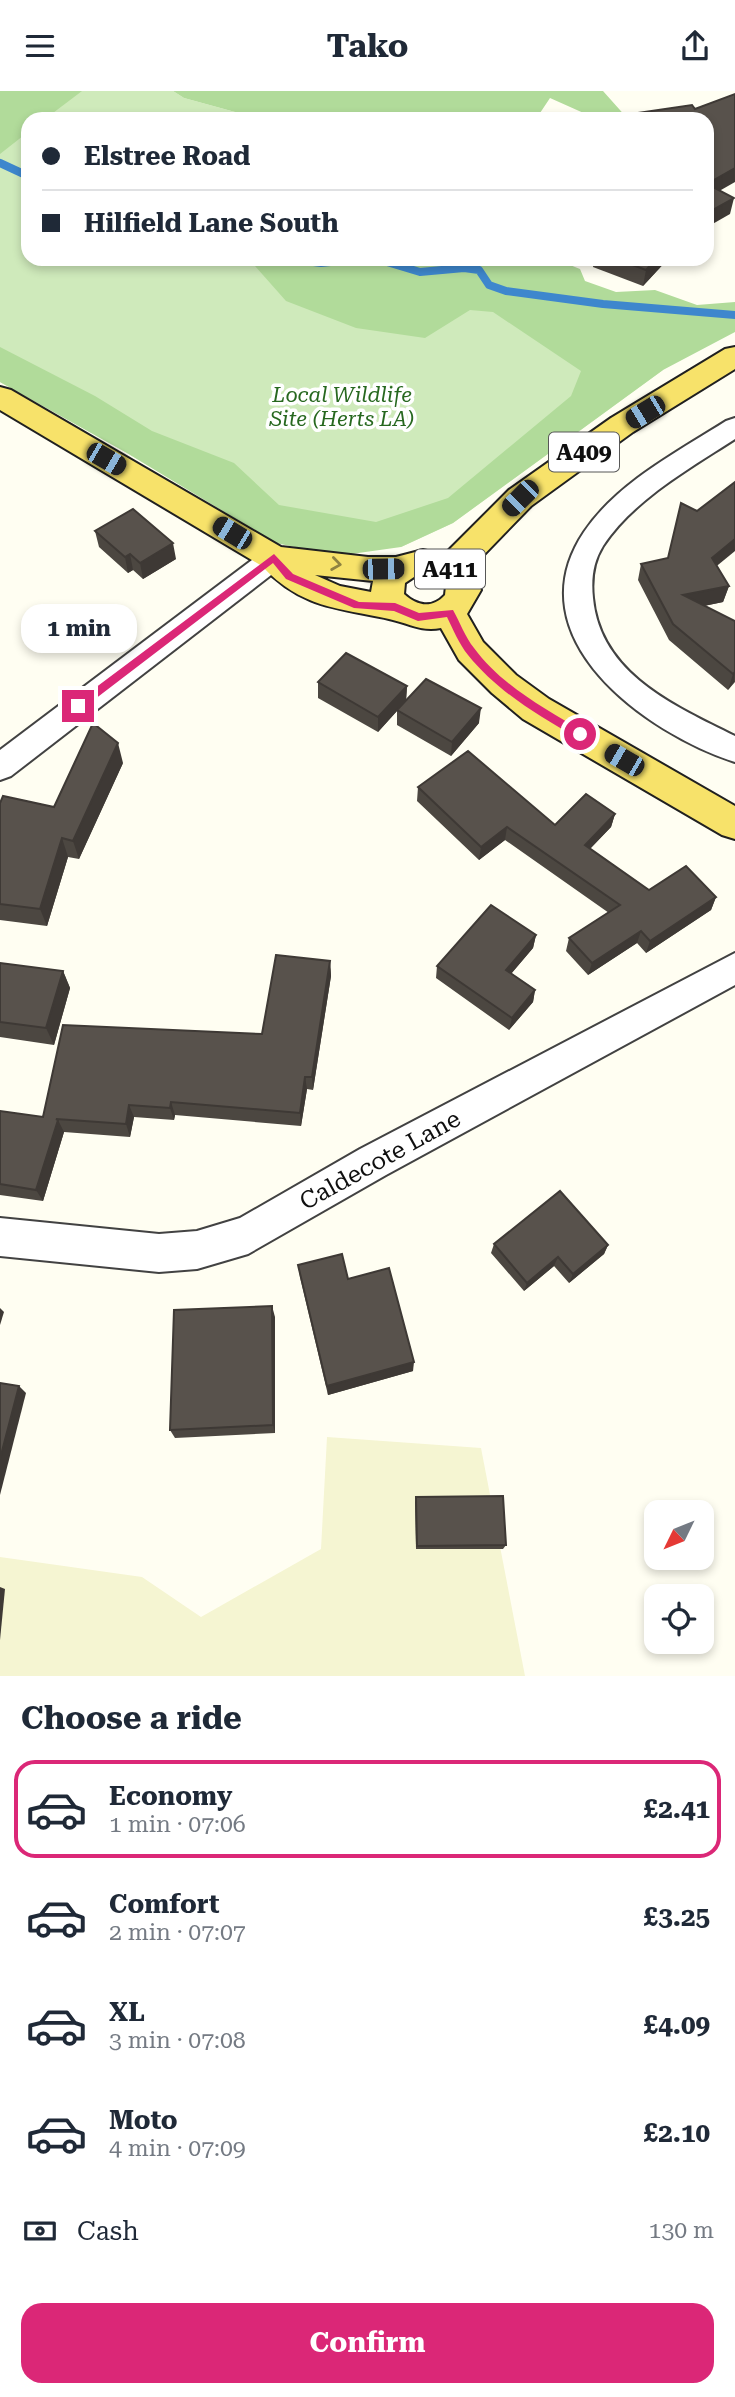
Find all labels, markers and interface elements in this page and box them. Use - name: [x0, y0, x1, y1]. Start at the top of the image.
- icon: menu: [21, 27, 59, 65]
- text: Tako: [327, 27, 408, 65]
- icon: share: [676, 27, 714, 65]
- text: Elstree Road: [84, 141, 250, 171]
- text: Hilfield Lane South: [84, 208, 339, 238]
- park label: Local Wildlife Site (Herts LA): [268, 383, 415, 431]
- car: [622, 392, 669, 432]
- road number: A409: [549, 433, 619, 471]
- car: [83, 439, 130, 479]
- car: [498, 476, 543, 520]
- car: [209, 513, 256, 553]
- road number: A411: [415, 549, 485, 589]
- one-way arrow: [330, 557, 342, 572]
- car: [362, 558, 405, 580]
- callout: 1 min: [20, 605, 136, 653]
- text: 1 min: [47, 615, 111, 642]
- route end: [62, 690, 94, 722]
- route start: [564, 718, 596, 750]
- car: [601, 740, 648, 780]
- street label: Caldecote Lane: [295, 1104, 465, 1216]
- north arrow: [644, 1500, 714, 1570]
- map controls: [644, 1500, 714, 1654]
- button: locate: [644, 1584, 714, 1654]
- text: Choose a ride: [21, 1699, 242, 1737]
- icon: car: [25, 1778, 88, 1841]
- text: Economy: [109, 1781, 232, 1811]
- text: £2.41: [644, 1794, 710, 1824]
- text: 1 min · 07:06: [109, 1811, 246, 1838]
- icon: car: [25, 1886, 88, 1949]
- text: Comfort: [109, 1889, 219, 1919]
- text: £3.25: [644, 1902, 710, 1932]
- text: 2 min · 07:07: [109, 1919, 246, 1946]
- icon: car: [25, 1994, 88, 2057]
- text: XL: [109, 1997, 145, 2027]
- text: £4.09: [644, 2010, 710, 2040]
- text: 3 min · 07:08: [109, 2027, 246, 2054]
- icon: car: [25, 2102, 88, 2165]
- text: Moto: [109, 2105, 178, 2135]
- text: £2.10: [644, 2118, 710, 2148]
- text: 4 min · 07:09: [109, 2135, 246, 2162]
- icon: cash: [21, 2212, 59, 2250]
- text: Cash: [77, 2216, 139, 2246]
- text: 130 m: [649, 2217, 714, 2244]
- button: Confirm: [21, 2303, 714, 2383]

